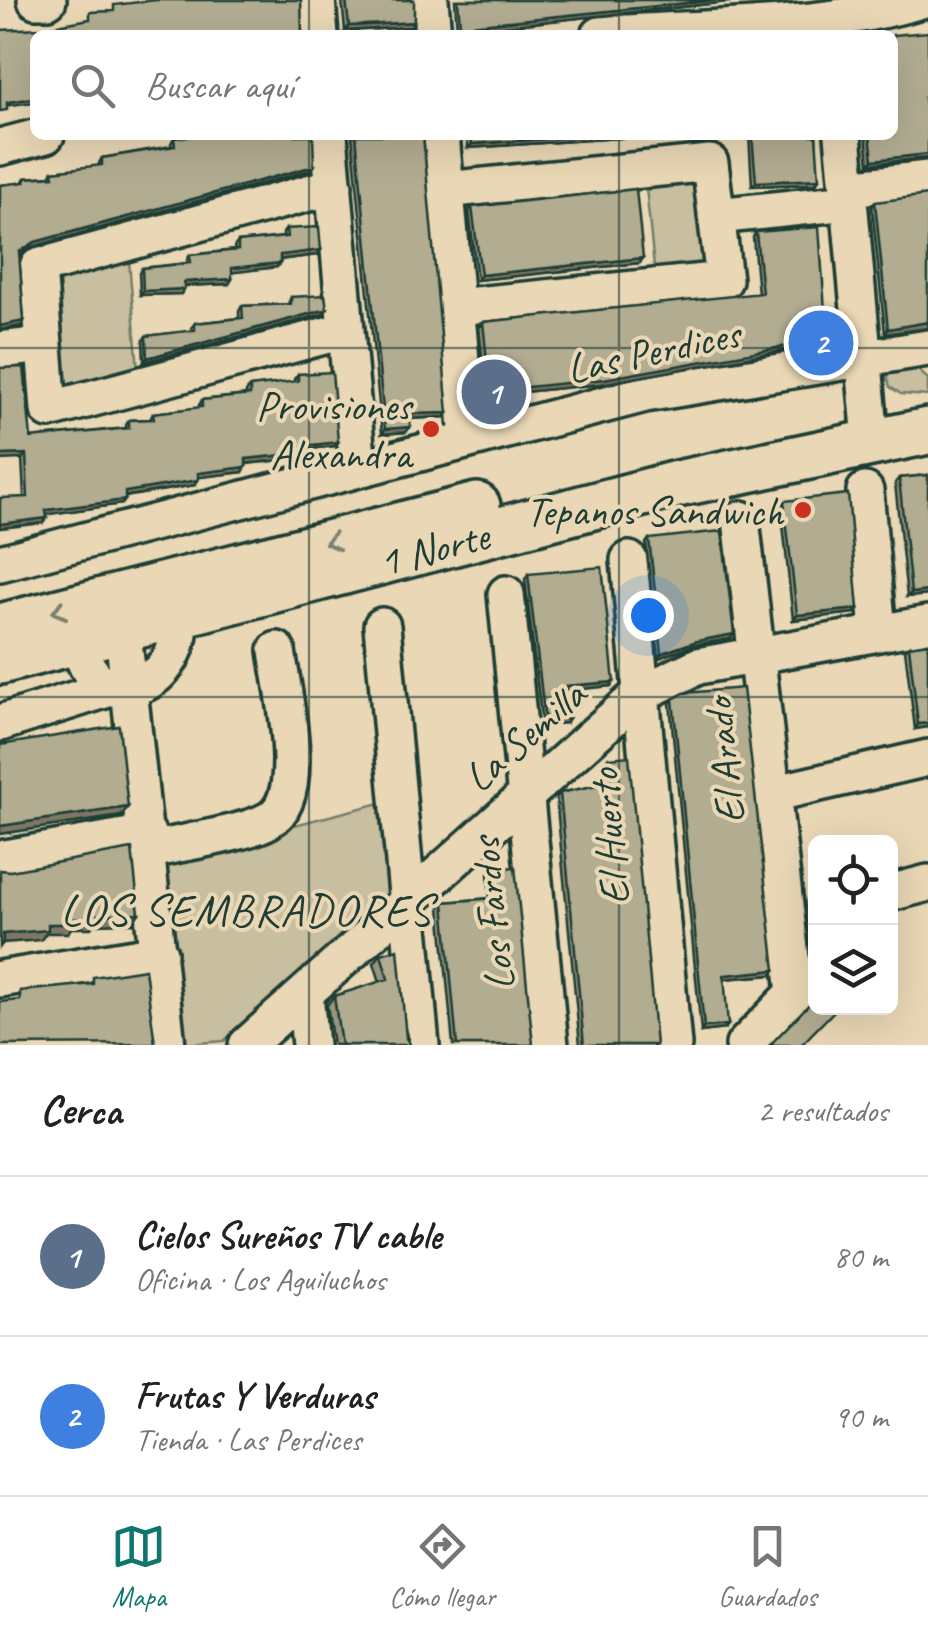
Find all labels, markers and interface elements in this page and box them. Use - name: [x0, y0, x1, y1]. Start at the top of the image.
- search box: [30, 30, 898, 140]
- icon: search: [65, 58, 120, 113]
- text: Buscar aquí: [145, 62, 294, 109]
- pin: 2: [788, 306, 854, 380]
- street label: Las Perdices: [562, 307, 748, 396]
- pin: 1: [462, 354, 526, 430]
- place label: Provisiones Alexandra: [256, 380, 415, 481]
- marker: Provisiones Alexandra: [420, 418, 442, 440]
- place label: Tepanos Sandwich: [526, 485, 785, 538]
- marker: Tepanos Sandwich: [792, 499, 814, 521]
- street label: 1 Norte: [373, 509, 497, 589]
- one-way arrow: [324, 530, 341, 551]
- your location: [623, 590, 674, 641]
- one-way arrow: [51, 599, 68, 620]
- street label: La Semilla: [453, 667, 599, 804]
- street label: El Arado: [691, 692, 757, 826]
- street label: El Huerto: [577, 765, 642, 907]
- street label: Los Fardos: [458, 831, 527, 993]
- map controls: [808, 835, 898, 1015]
- button: locate: [808, 835, 898, 925]
- district label: LOS SEMBRADORES: [61, 882, 439, 939]
- button: layers: [808, 925, 898, 1015]
- text: Cerca: [40, 1084, 122, 1137]
- text: 2 resultados: [757, 1090, 888, 1131]
- text: Cielos Sureños TV cable: [135, 1212, 441, 1259]
- text: 1: [65, 1236, 80, 1277]
- text: 80 m: [834, 1236, 888, 1277]
- text: Oficina · Los Aguiluchos: [135, 1259, 386, 1300]
- text: Frutas Y Verduras: [135, 1372, 375, 1419]
- text: 2: [65, 1396, 80, 1437]
- text: 90 m: [834, 1396, 888, 1437]
- text: Tienda · Las Perdices: [135, 1419, 362, 1460]
- tab: Mapa: [111, 1519, 166, 1614]
- tab: Cómo llegar: [389, 1519, 495, 1614]
- tab: Guardados: [718, 1519, 817, 1614]

